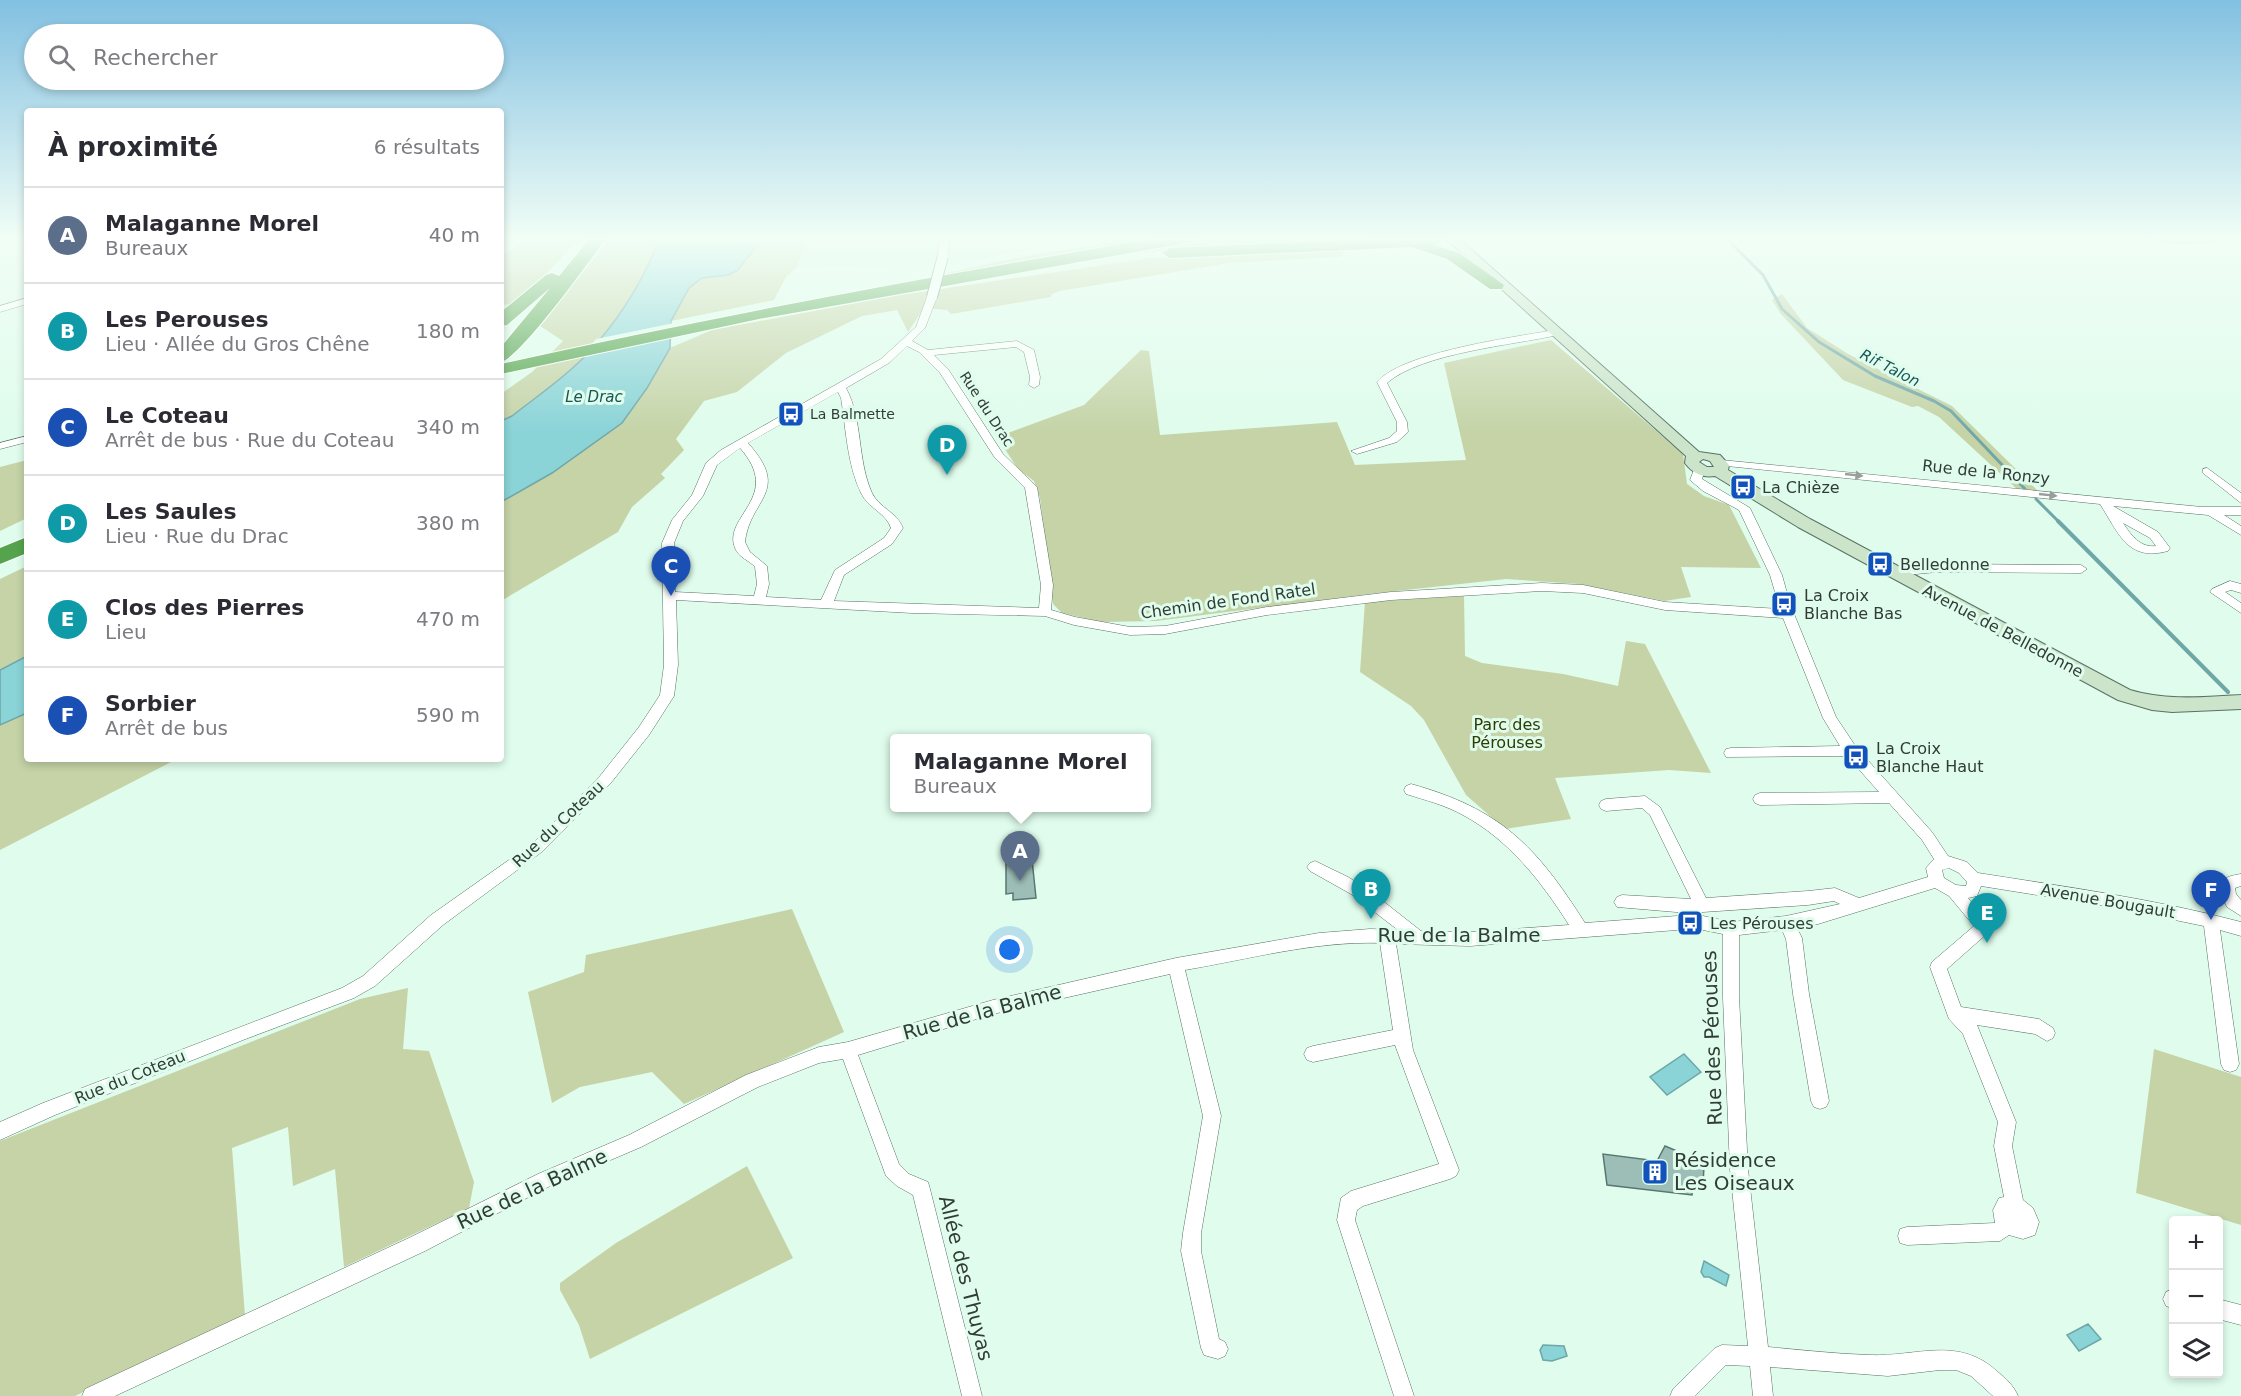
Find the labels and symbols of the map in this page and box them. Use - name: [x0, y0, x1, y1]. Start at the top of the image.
- water label: Rif Talon: [1857, 345, 1923, 391]
- street label: Rue du Drac: [957, 369, 1017, 449]
- water label: Le Drac: [565, 388, 624, 406]
- bus stop icon: La Balmette: [776, 399, 806, 429]
- place label: La Balmette: [810, 406, 895, 422]
- pin: D: [928, 426, 966, 475]
- street label: Rue de la Ronzy: [1921, 456, 2051, 488]
- one-way arrow: [1845, 470, 1864, 480]
- bus stop icon: La Chièze: [1728, 472, 1758, 502]
- place label: La Chièze: [1762, 478, 1840, 497]
- one-way arrow: [2039, 490, 2058, 500]
- pin: C: [652, 546, 690, 596]
- bus stop icon: Belledonne: [1865, 549, 1895, 579]
- place label: Belledonne: [1900, 555, 1990, 574]
- street label: Chemin de Fond Ratel: [1139, 579, 1317, 623]
- street label: Avenue de Belledonne: [1919, 581, 2087, 681]
- place label: La Croix Blanche Bas: [1804, 586, 1902, 623]
- bus stop icon: La Croix Blanche Bas: [1769, 589, 1799, 619]
- park label: Parc des Pérouses: [1471, 715, 1543, 752]
- place label: La Croix Blanche Haut: [1876, 739, 1983, 776]
- bus stop icon: La Croix Blanche Haut: [1841, 742, 1871, 772]
- street label: Rue du Coteau: [508, 777, 608, 871]
- pin: A: [1000, 832, 1040, 881]
- pin: B: [1352, 870, 1390, 919]
- pin: F: [2192, 870, 2230, 920]
- street label: Avenue Bougault: [2039, 880, 2177, 922]
- pin: E: [1968, 894, 2006, 943]
- bus stop icon: Les Pérouses: [1675, 908, 1705, 938]
- place label: Les Pérouses: [1710, 914, 1814, 933]
- street label: Rue de la Balme: [1377, 923, 1541, 947]
- your location: [995, 935, 1024, 964]
- street label: Rue des Pérouses: [1697, 950, 1727, 1126]
- street label: Rue de la Balme: [900, 979, 1064, 1045]
- street label: Rue du Coteau: [72, 1046, 188, 1108]
- street label: Rue de la Balme: [453, 1144, 611, 1234]
- place label: Résidence Les Oiseaux: [1674, 1148, 1795, 1195]
- building icon: Résidence Les Oiseaux: [1640, 1157, 1670, 1187]
- street label: Allée des Thuyas: [934, 1193, 998, 1363]

